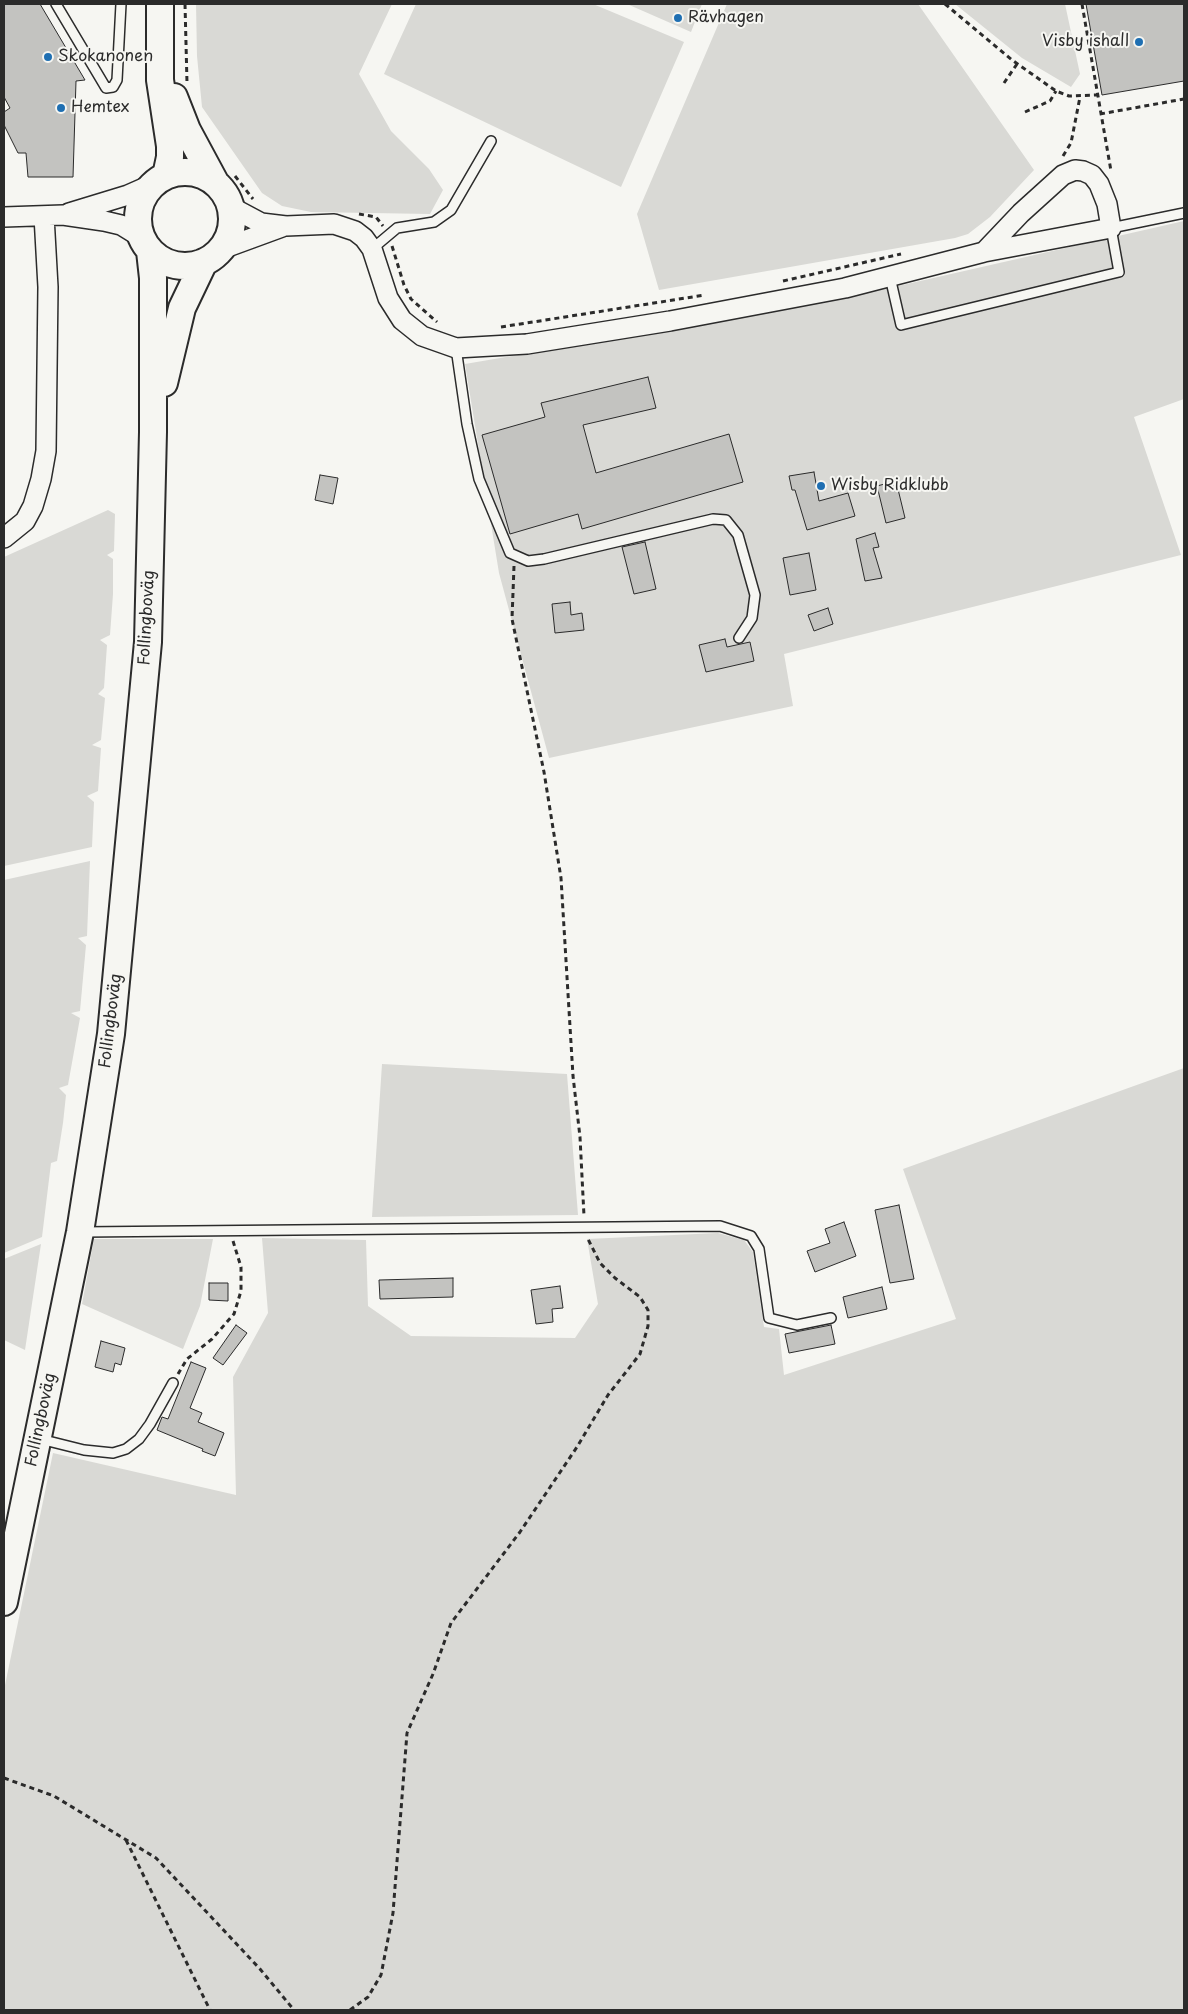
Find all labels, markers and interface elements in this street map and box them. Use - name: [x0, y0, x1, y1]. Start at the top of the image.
- place label: Rävhagen: [688, 8, 764, 28]
- marker: Rävhagen: [672, 12, 684, 24]
- place label: Visby ishall: [1042, 32, 1129, 52]
- marker: Visby ishall: [1133, 36, 1145, 48]
- place label: Skokanonen: [58, 47, 153, 67]
- marker: Skokanonen: [42, 51, 54, 63]
- place label: Hemtex: [71, 98, 129, 118]
- marker: Hemtex: [55, 102, 67, 114]
- place label: Wisby Ridklubb: [831, 476, 949, 496]
- marker: Wisby Ridklubb: [815, 480, 827, 492]
- street label: Follingboväg: [135, 570, 159, 666]
- street label: Follingboväg: [96, 973, 126, 1069]
- street label: Follingboväg: [22, 1371, 60, 1469]

